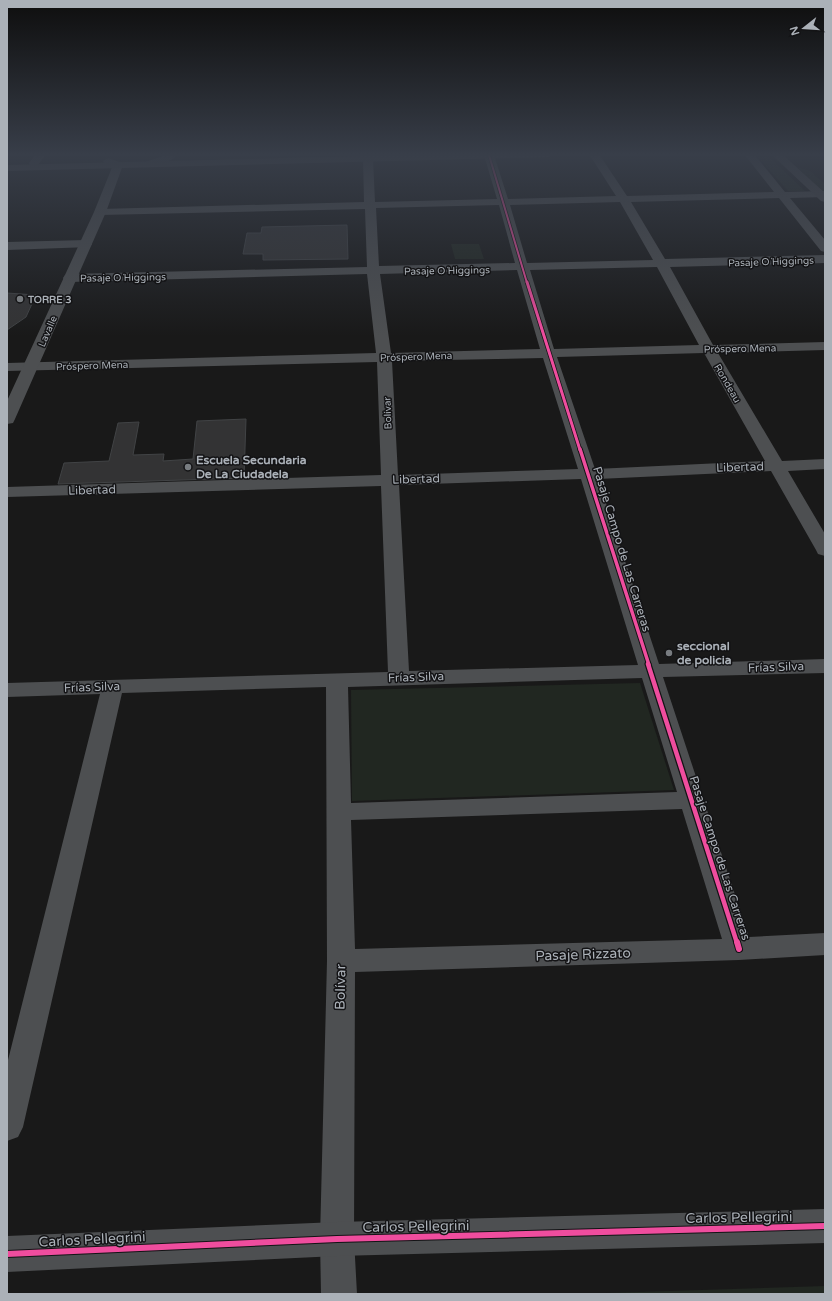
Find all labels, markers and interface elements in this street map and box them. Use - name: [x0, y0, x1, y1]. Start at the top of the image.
- north arrow: [784, 8, 824, 48]
- text: N: [787, 25, 802, 37]
- street label: Pasaje O´Higgings: [728, 254, 814, 269]
- street label: Pasaje O´Higgings: [404, 264, 490, 278]
- street label: Pasaje O´Higgings: [80, 271, 166, 285]
- marker: TORRE 3: [15, 294, 25, 304]
- place label: TORRE 3: [27, 294, 71, 306]
- street label: Lavalle: [36, 314, 60, 349]
- street label: Próspero Mena: [704, 342, 776, 356]
- street label: Próspero Mena: [380, 350, 452, 364]
- street label: Próspero Mena: [56, 359, 128, 373]
- street label: Rondeau: [711, 362, 743, 405]
- street label: Bolívar: [381, 396, 395, 429]
- place label: Escuela Secundaria De La Ciudadela: [196, 453, 307, 481]
- street label: Libertad: [716, 459, 764, 475]
- marker: Escuela Secundaria De La Ciudadela: [183, 462, 193, 472]
- street label: Pasaje Campo de Las Carreras: [590, 465, 654, 634]
- street label: Libertad: [392, 471, 440, 487]
- street label: Libertad: [68, 482, 116, 498]
- place label: seccional de policia: [677, 639, 732, 668]
- marker: seccional de policia: [664, 648, 674, 658]
- street label: Frías Silva: [748, 659, 804, 675]
- street label: Frías Silva: [388, 669, 444, 685]
- street label: Frías Silva: [64, 679, 120, 695]
- street label: Pasaje Campo de Las Carreras: [687, 774, 753, 942]
- street label: Pasaje Rizzato: [535, 944, 631, 965]
- street label: Bolívar: [332, 963, 349, 1010]
- street label: Carlos Pellegrini: [685, 1208, 793, 1227]
- street label: Carlos Pellegrini: [362, 1217, 470, 1236]
- street label: Carlos Pellegrini: [38, 1228, 146, 1251]

